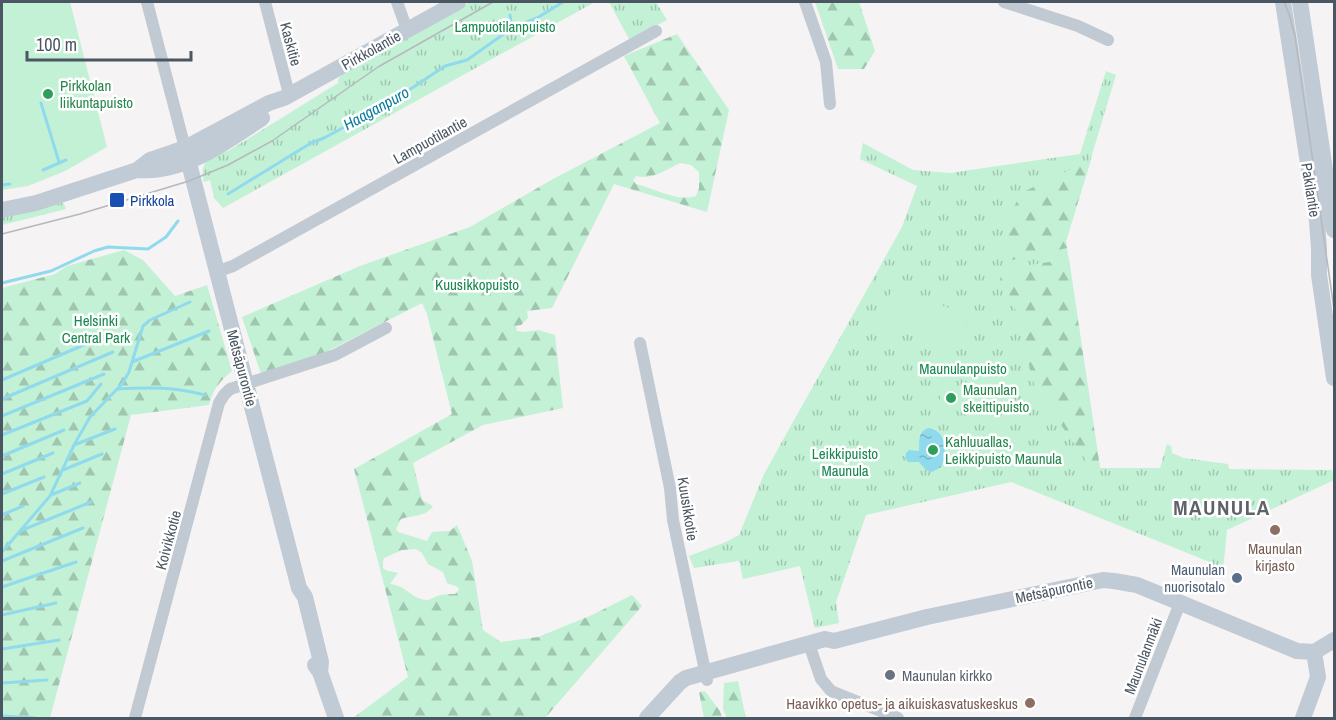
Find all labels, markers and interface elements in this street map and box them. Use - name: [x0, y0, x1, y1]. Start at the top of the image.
- park label: Lampuotilanpuisto: [454, 16, 556, 37]
- street label: Kaskitie: [275, 20, 307, 68]
- scale bar: [27, 24, 190, 62]
- street label: Pirkkolantie: [338, 25, 405, 75]
- text: 100 m: [36, 32, 77, 57]
- place label: Pirkkolan liikuntapuisto: [60, 75, 133, 113]
- water label: Haaganpuro: [339, 81, 413, 135]
- marker: Pirkkolan liikuntapuisto: [41, 87, 55, 101]
- street label: Lampuotilantie: [389, 111, 471, 169]
- street label: Pakilantie: [1296, 161, 1326, 219]
- place label: Pirkkola: [130, 190, 175, 211]
- marker: Pirkkola: [108, 191, 126, 209]
- park label: Kuusikkopuisto: [435, 274, 519, 295]
- park label: Helsinki Central Park: [62, 310, 131, 348]
- street label: Metsäpurontie: [222, 327, 262, 409]
- park label: Maunulanpuisto: [919, 358, 1007, 379]
- place label: Maunulan skeittipuisto: [963, 379, 1029, 417]
- marker: Maunulan skeittipuisto: [944, 391, 958, 405]
- place label: Kahluuallas, Leikkipuisto Maunula: [945, 431, 1062, 469]
- park label: Leikkipuisto Maunula: [812, 443, 878, 481]
- marker: Kahluuallas, Leikkipuisto Maunula: [926, 443, 940, 457]
- street label: Kuusikkotie: [673, 476, 703, 543]
- district label: MAUNULA: [1173, 493, 1271, 522]
- street label: Koivikkotie: [150, 508, 186, 572]
- marker: Maunulan kirjasto: [1268, 523, 1282, 537]
- place label: Maunulan kirjasto: [1248, 538, 1302, 576]
- place label: Maunulan nuorisotalo: [1164, 559, 1225, 597]
- marker: Maunulan nuorisotalo: [1230, 571, 1244, 585]
- street label: Metsäpurontie: [1013, 572, 1095, 608]
- street label: Maunulanmäki: [1119, 615, 1167, 697]
- place label: Maunulan kirkko: [902, 665, 992, 686]
- marker: Maunulan kirkko: [883, 668, 897, 682]
- place label: Haavikko opetus- ja aikuiskasvatuskeskus: [786, 693, 1018, 714]
- marker: Haavikko opetus- ja aikuiskasvatuskeskus: [1023, 696, 1037, 710]

